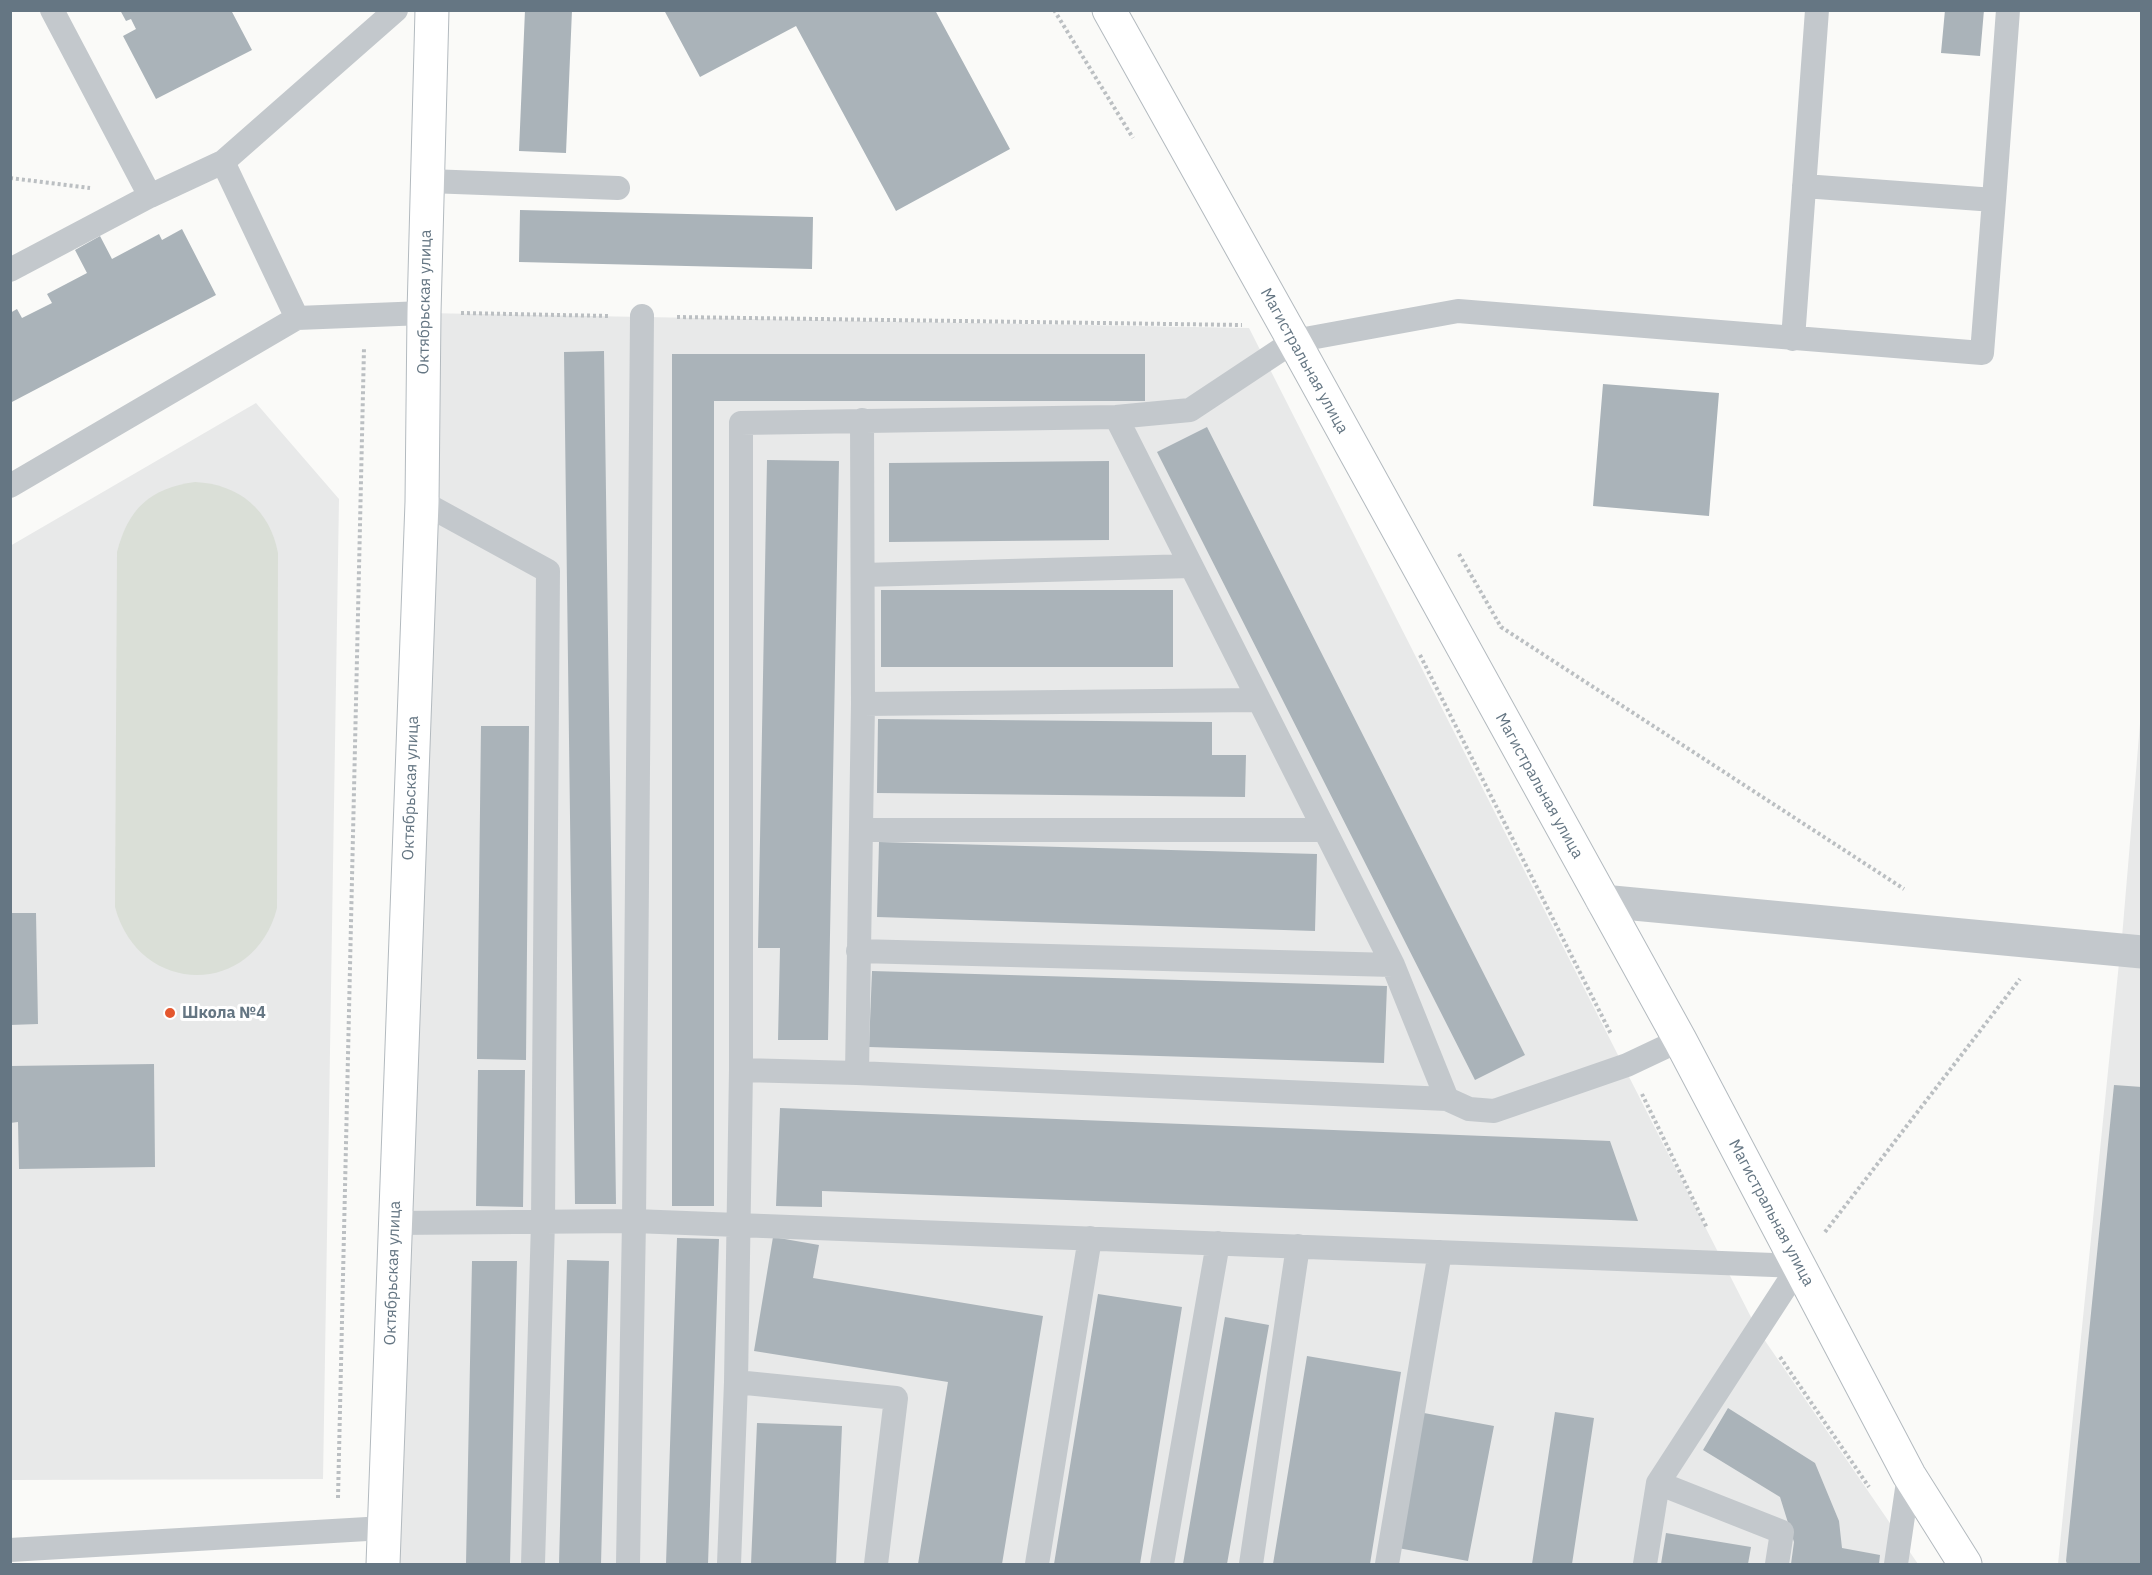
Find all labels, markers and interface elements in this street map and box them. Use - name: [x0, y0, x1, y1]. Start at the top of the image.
- street label: Октябрьская улица: [414, 230, 436, 374]
- street label: Магистральная улица: [1256, 285, 1352, 437]
- street label: Магистральная улица: [1491, 710, 1587, 862]
- street label: Октябрьская улица: [399, 715, 423, 861]
- place label: Школа №4: [182, 1003, 266, 1023]
- marker: Школа №4: [163, 1006, 177, 1020]
- street label: Магистральная улица: [1724, 1136, 1818, 1290]
- street label: Октябрьская улица: [381, 1200, 405, 1346]

